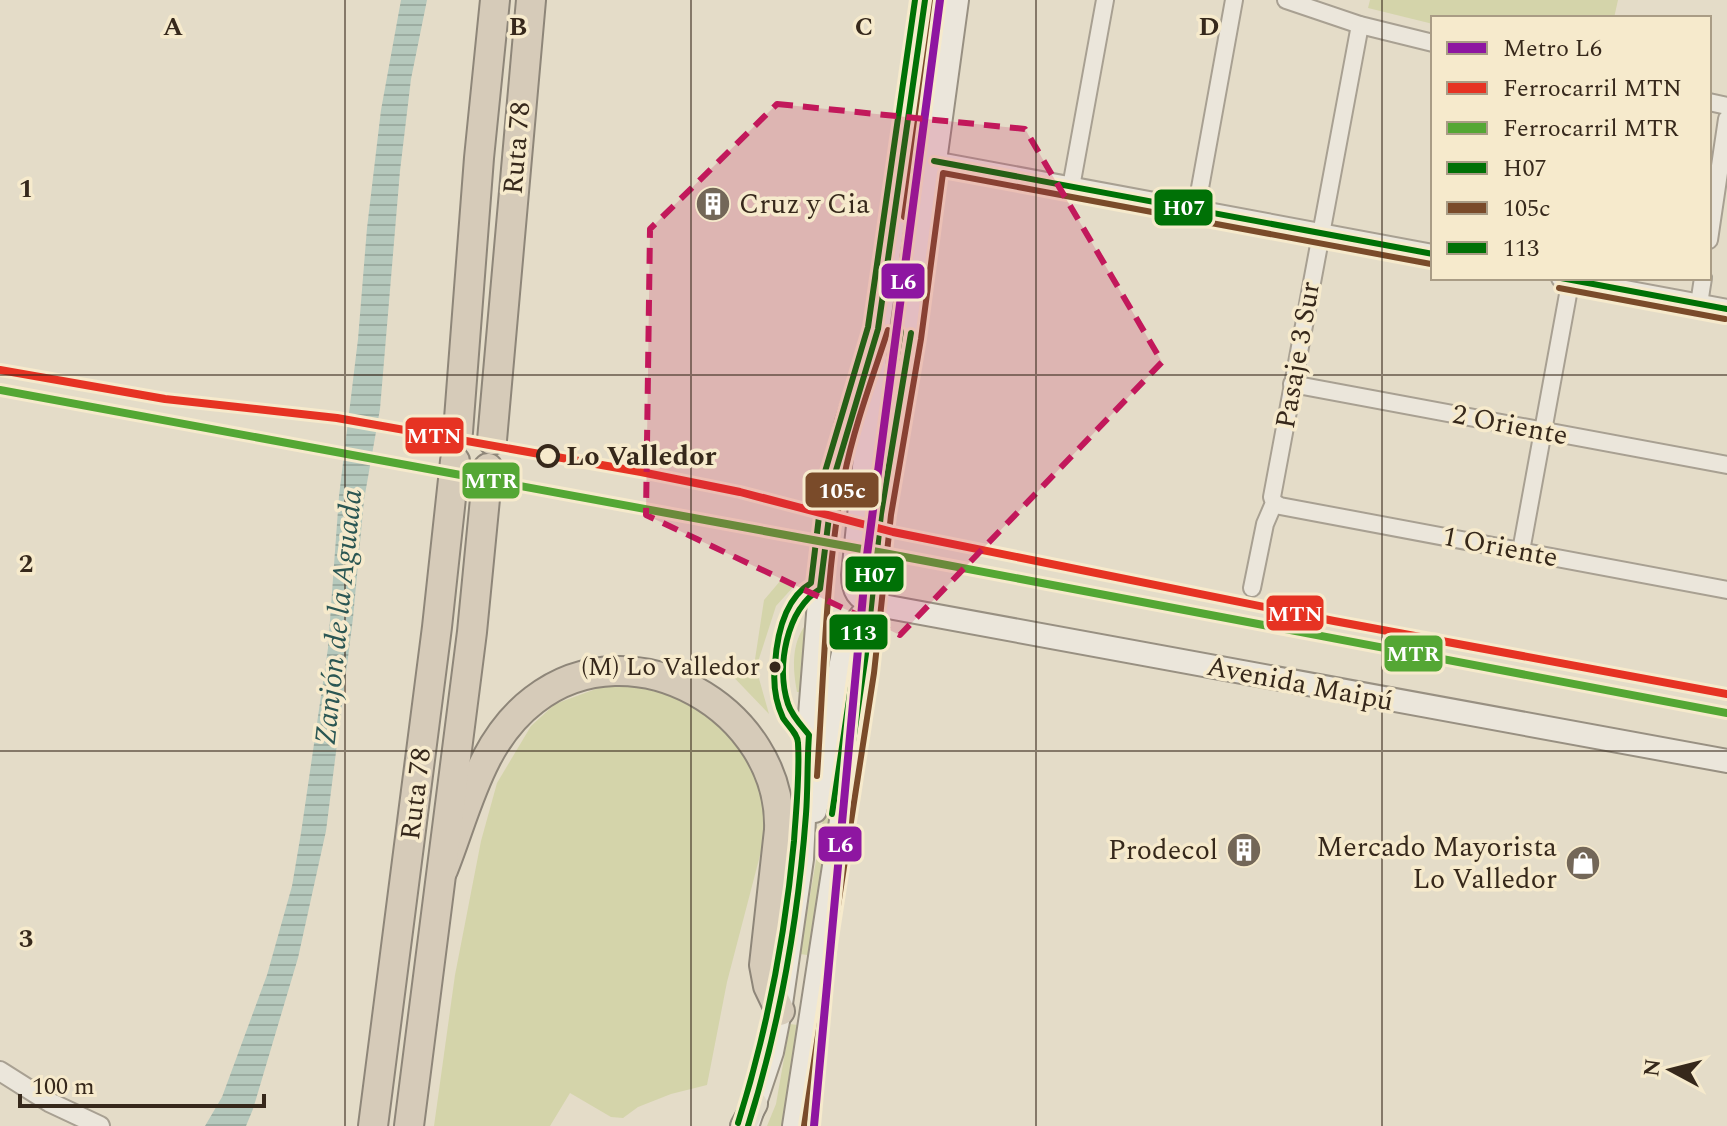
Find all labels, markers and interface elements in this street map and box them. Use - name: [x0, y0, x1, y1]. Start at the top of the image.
- text: A: [163, 7, 183, 47]
- text: B: [509, 7, 527, 47]
- text: C: [855, 7, 873, 47]
- text: D: [1199, 7, 1219, 47]
- legend: [1431, 16, 1711, 280]
- text: Metro L6: [1503, 31, 1602, 67]
- text: Ferrocarril MTN: [1503, 71, 1682, 107]
- street label: Ruta 78: [492, 100, 542, 196]
- text: Ferrocarril MTR: [1503, 111, 1679, 147]
- text: H07: [1503, 151, 1546, 187]
- text: 1: [19, 169, 33, 209]
- place label: Cruz y Cia: [739, 183, 870, 226]
- building icon: Cruz y Cia: [694, 185, 732, 223]
- line badge: H07: [1153, 188, 1214, 227]
- text: 105c: [1503, 191, 1551, 227]
- text: H07: [1162, 192, 1206, 225]
- text: 113: [1503, 231, 1539, 267]
- line badge: L6: [880, 262, 926, 300]
- text: L6: [890, 266, 916, 299]
- street label: Pasaje 3 Sur: [1264, 278, 1332, 432]
- street label: 2 Oriente: [1449, 393, 1571, 457]
- line badge: MTN: [404, 416, 465, 455]
- text: MTN: [406, 420, 462, 453]
- place label: Lo Valledor: [566, 435, 716, 478]
- marker: Lo Valledor: [537, 445, 559, 467]
- line badge: MTR: [461, 461, 521, 500]
- text: MTR: [464, 465, 519, 498]
- line badge: 105c: [804, 471, 880, 509]
- text: 105c: [818, 475, 866, 508]
- water label: Zanjón de la Aguada: [303, 487, 375, 747]
- street label: 1 Oriente: [1439, 515, 1561, 579]
- text: 2: [19, 544, 33, 584]
- line badge: H07: [844, 555, 905, 593]
- text: H07: [853, 559, 897, 592]
- line badge: MTN: [1265, 594, 1325, 632]
- text: MTN: [1267, 598, 1323, 631]
- line badge: 113: [828, 613, 889, 651]
- text: 113: [839, 617, 877, 650]
- line badge: MTR: [1383, 634, 1444, 673]
- text: MTR: [1386, 638, 1441, 671]
- street label: Avenida Maipú: [1203, 645, 1397, 723]
- place label: (M) Lo Valledor: [581, 647, 760, 687]
- marker: (M) Lo Valledor: [767, 659, 783, 675]
- street label: Ruta 78: [389, 745, 443, 843]
- line badge: L6: [817, 825, 863, 863]
- place label: Mercado Mayorista Lo Valledor: [1316, 826, 1557, 901]
- text: L6: [827, 829, 853, 862]
- place label: Prodecol: [1108, 829, 1218, 872]
- building icon: Prodecol: [1225, 831, 1263, 869]
- shop icon: Mercado Mayorista Lo Valledor: [1564, 844, 1602, 882]
- text: 3: [19, 919, 33, 959]
- north arrow: [1631, 1030, 1711, 1110]
- text: N: [1635, 1057, 1670, 1079]
- scale bar: [20, 1058, 264, 1108]
- text: 100 m: [32, 1069, 95, 1105]

